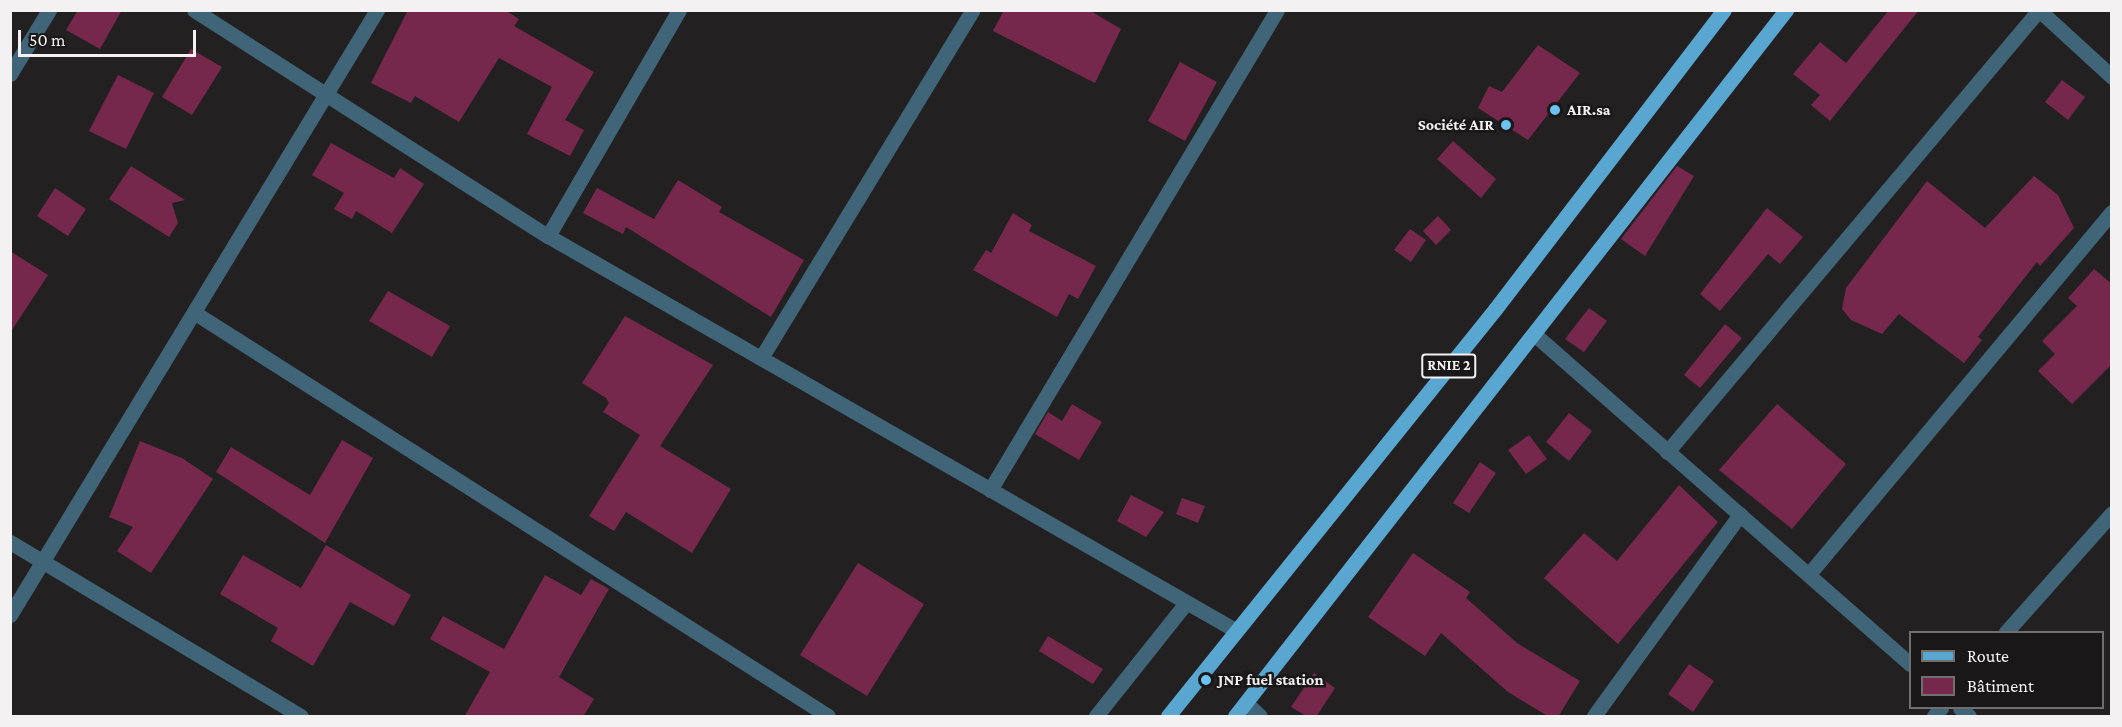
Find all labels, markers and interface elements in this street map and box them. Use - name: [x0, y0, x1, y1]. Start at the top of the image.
- scale bar: [21, 18, 200, 56]
- text: 50 m: [29, 30, 66, 50]
- place label: AIR.sa: [1567, 100, 1610, 120]
- marker: AIR.sa: [1548, 103, 1562, 117]
- place label: Société AIR: [1418, 115, 1494, 135]
- marker: Société AIR: [1499, 118, 1513, 132]
- road number: RNIE 2: [1420, 354, 1478, 378]
- legend: [1909, 631, 2104, 709]
- text: Route: [1967, 646, 2009, 666]
- place label: JNP fuel station: [1218, 670, 1324, 690]
- marker: JNP fuel station: [1199, 673, 1213, 687]
- text: Bâtiment: [1967, 676, 2034, 696]

